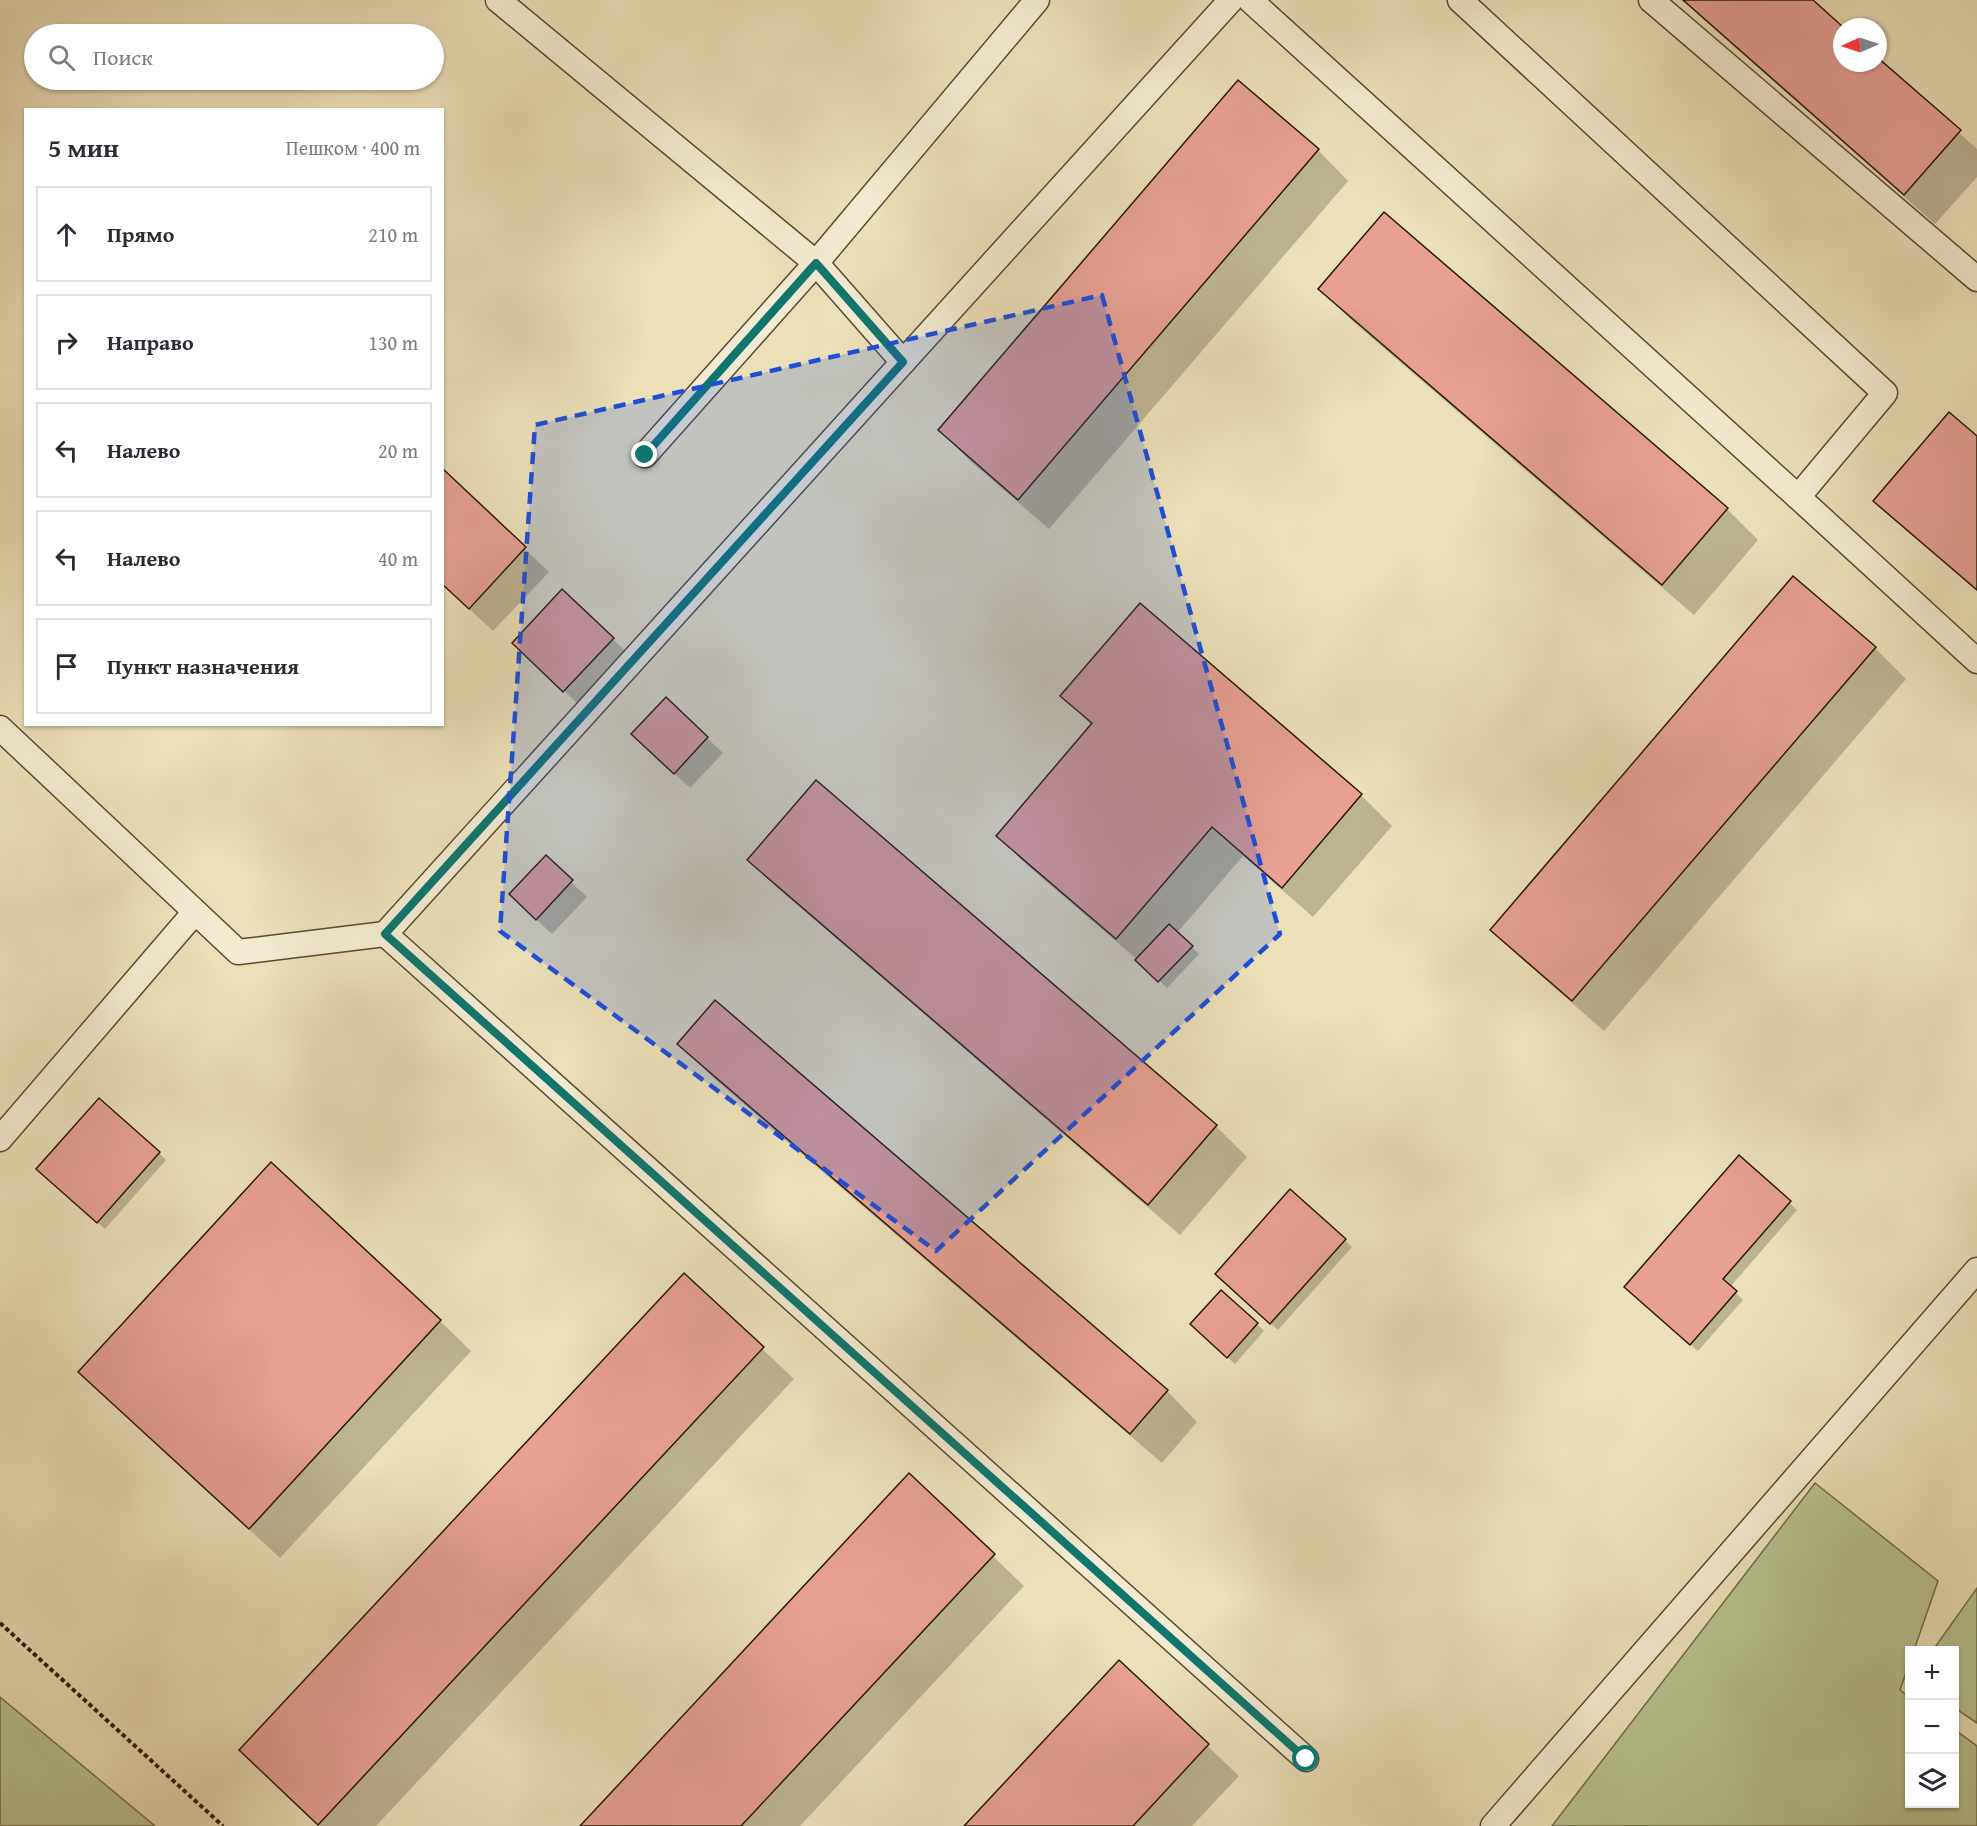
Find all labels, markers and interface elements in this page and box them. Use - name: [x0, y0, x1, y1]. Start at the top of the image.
- north arrow: [1833, 18, 1887, 72]
- search box: [24, 24, 444, 90]
- icon: search: [45, 41, 78, 74]
- text: Поиск: [93, 41, 153, 73]
- text: 5 мин: [48, 128, 119, 167]
- text: Пешком · 400 m: [286, 133, 420, 162]
- icon: ahead: [50, 218, 83, 251]
- text: Прямо: [107, 218, 174, 250]
- text: 210 m: [368, 220, 418, 249]
- icon: right: [50, 326, 83, 359]
- text: Направо: [107, 326, 194, 358]
- text: 130 m: [368, 328, 418, 357]
- icon: left: [50, 434, 83, 467]
- text: Налево: [107, 434, 180, 466]
- text: 20 m: [378, 436, 418, 465]
- route end: [631, 441, 657, 467]
- icon: left: [50, 542, 83, 575]
- text: Налево: [107, 542, 180, 574]
- text: 40 m: [378, 544, 418, 573]
- icon: arrive: [50, 650, 83, 683]
- text: Пункт назначения: [107, 650, 299, 682]
- map controls: [1905, 1646, 1959, 1808]
- button: +: [1905, 1646, 1959, 1700]
- button: −: [1905, 1700, 1959, 1754]
- route start: [1292, 1745, 1318, 1771]
- button: layers: [1905, 1754, 1959, 1808]

